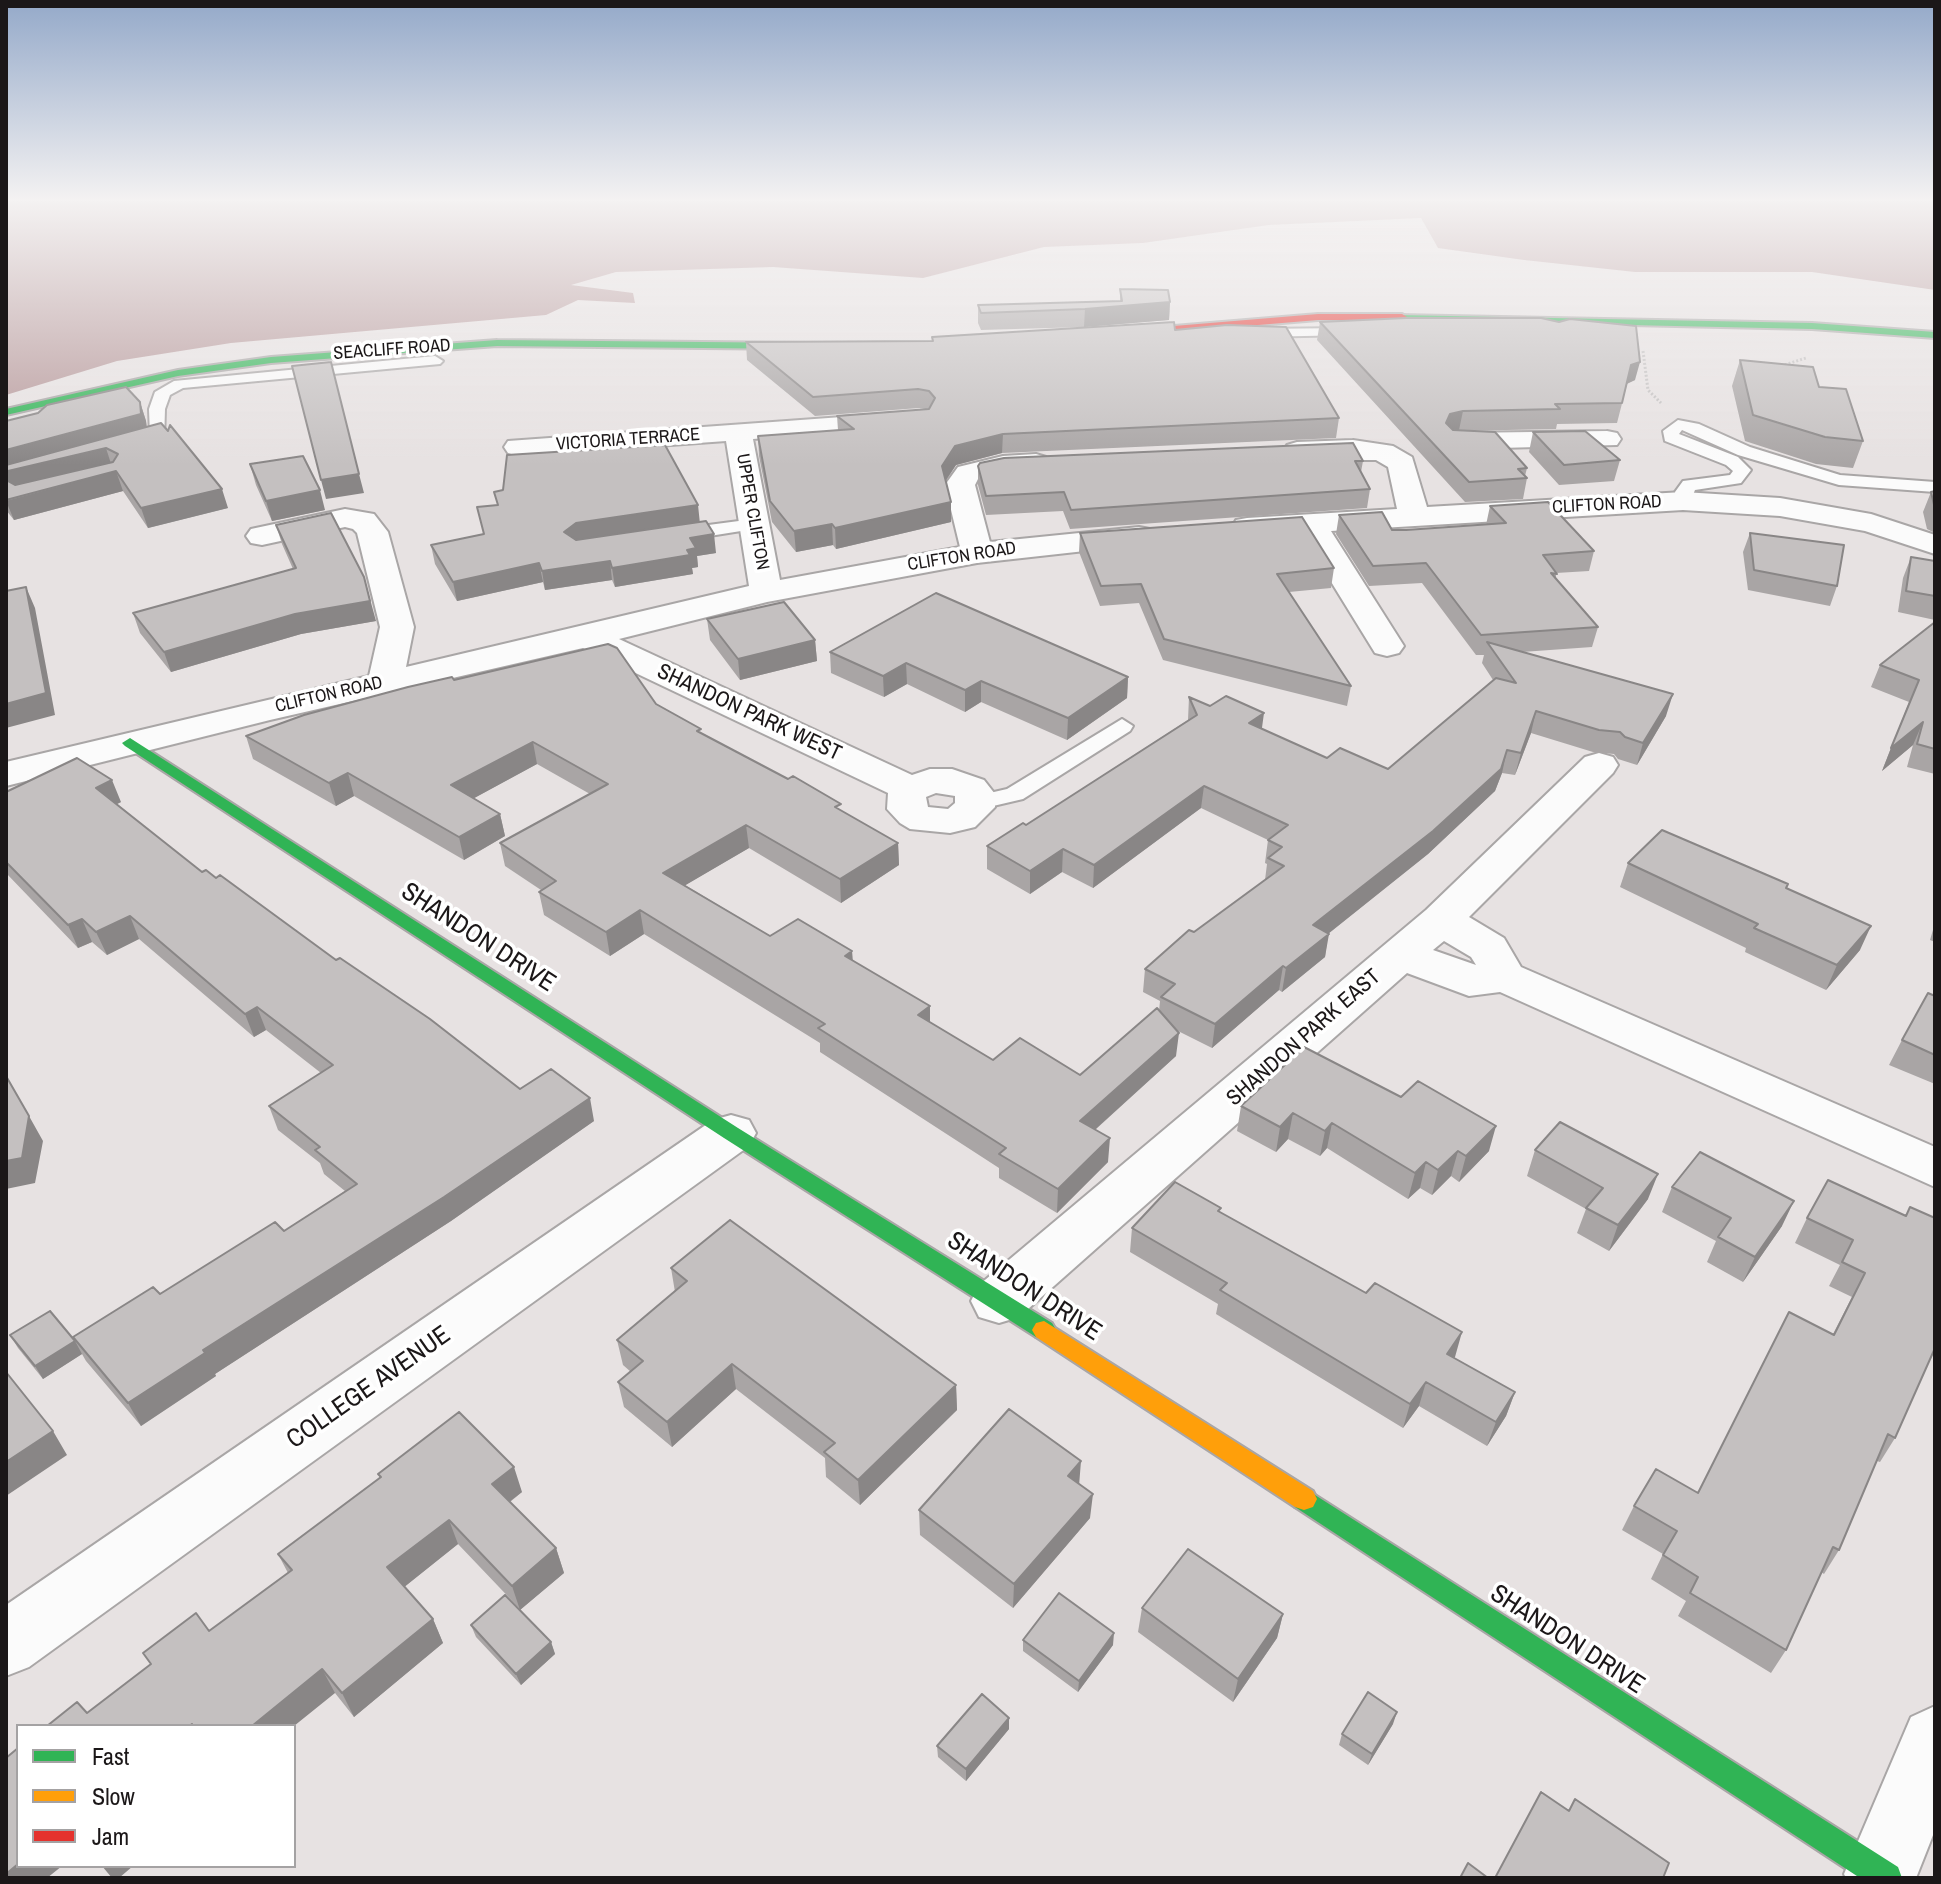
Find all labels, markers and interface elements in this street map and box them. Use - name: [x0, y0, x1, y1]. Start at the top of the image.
- street label: SEACLIFF ROAD: [333, 335, 451, 365]
- street label: VICTORIA TERRACE: [555, 424, 701, 456]
- street label: UPPER CLIFTON: [731, 452, 773, 572]
- street label: CLIFTON ROAD: [1552, 491, 1662, 519]
- street label: CLIFTON ROAD: [906, 538, 1018, 576]
- street label: SHANDON PARK WEST: [653, 659, 845, 767]
- street label: CLIFTON ROAD: [273, 672, 385, 718]
- street label: SHANDON DRIVE: [395, 877, 561, 999]
- street label: SHANDON PARK EAST: [1222, 964, 1386, 1112]
- street label: SHANDON DRIVE: [941, 1226, 1107, 1348]
- street label: COLLEGE AVENUE: [281, 1320, 457, 1456]
- street label: SHANDON DRIVE: [1484, 1579, 1650, 1701]
- legend: [16, 1724, 296, 1868]
- text: Fast: [92, 1740, 129, 1772]
- text: Slow: [92, 1780, 135, 1812]
- text: Jam: [92, 1820, 129, 1852]

